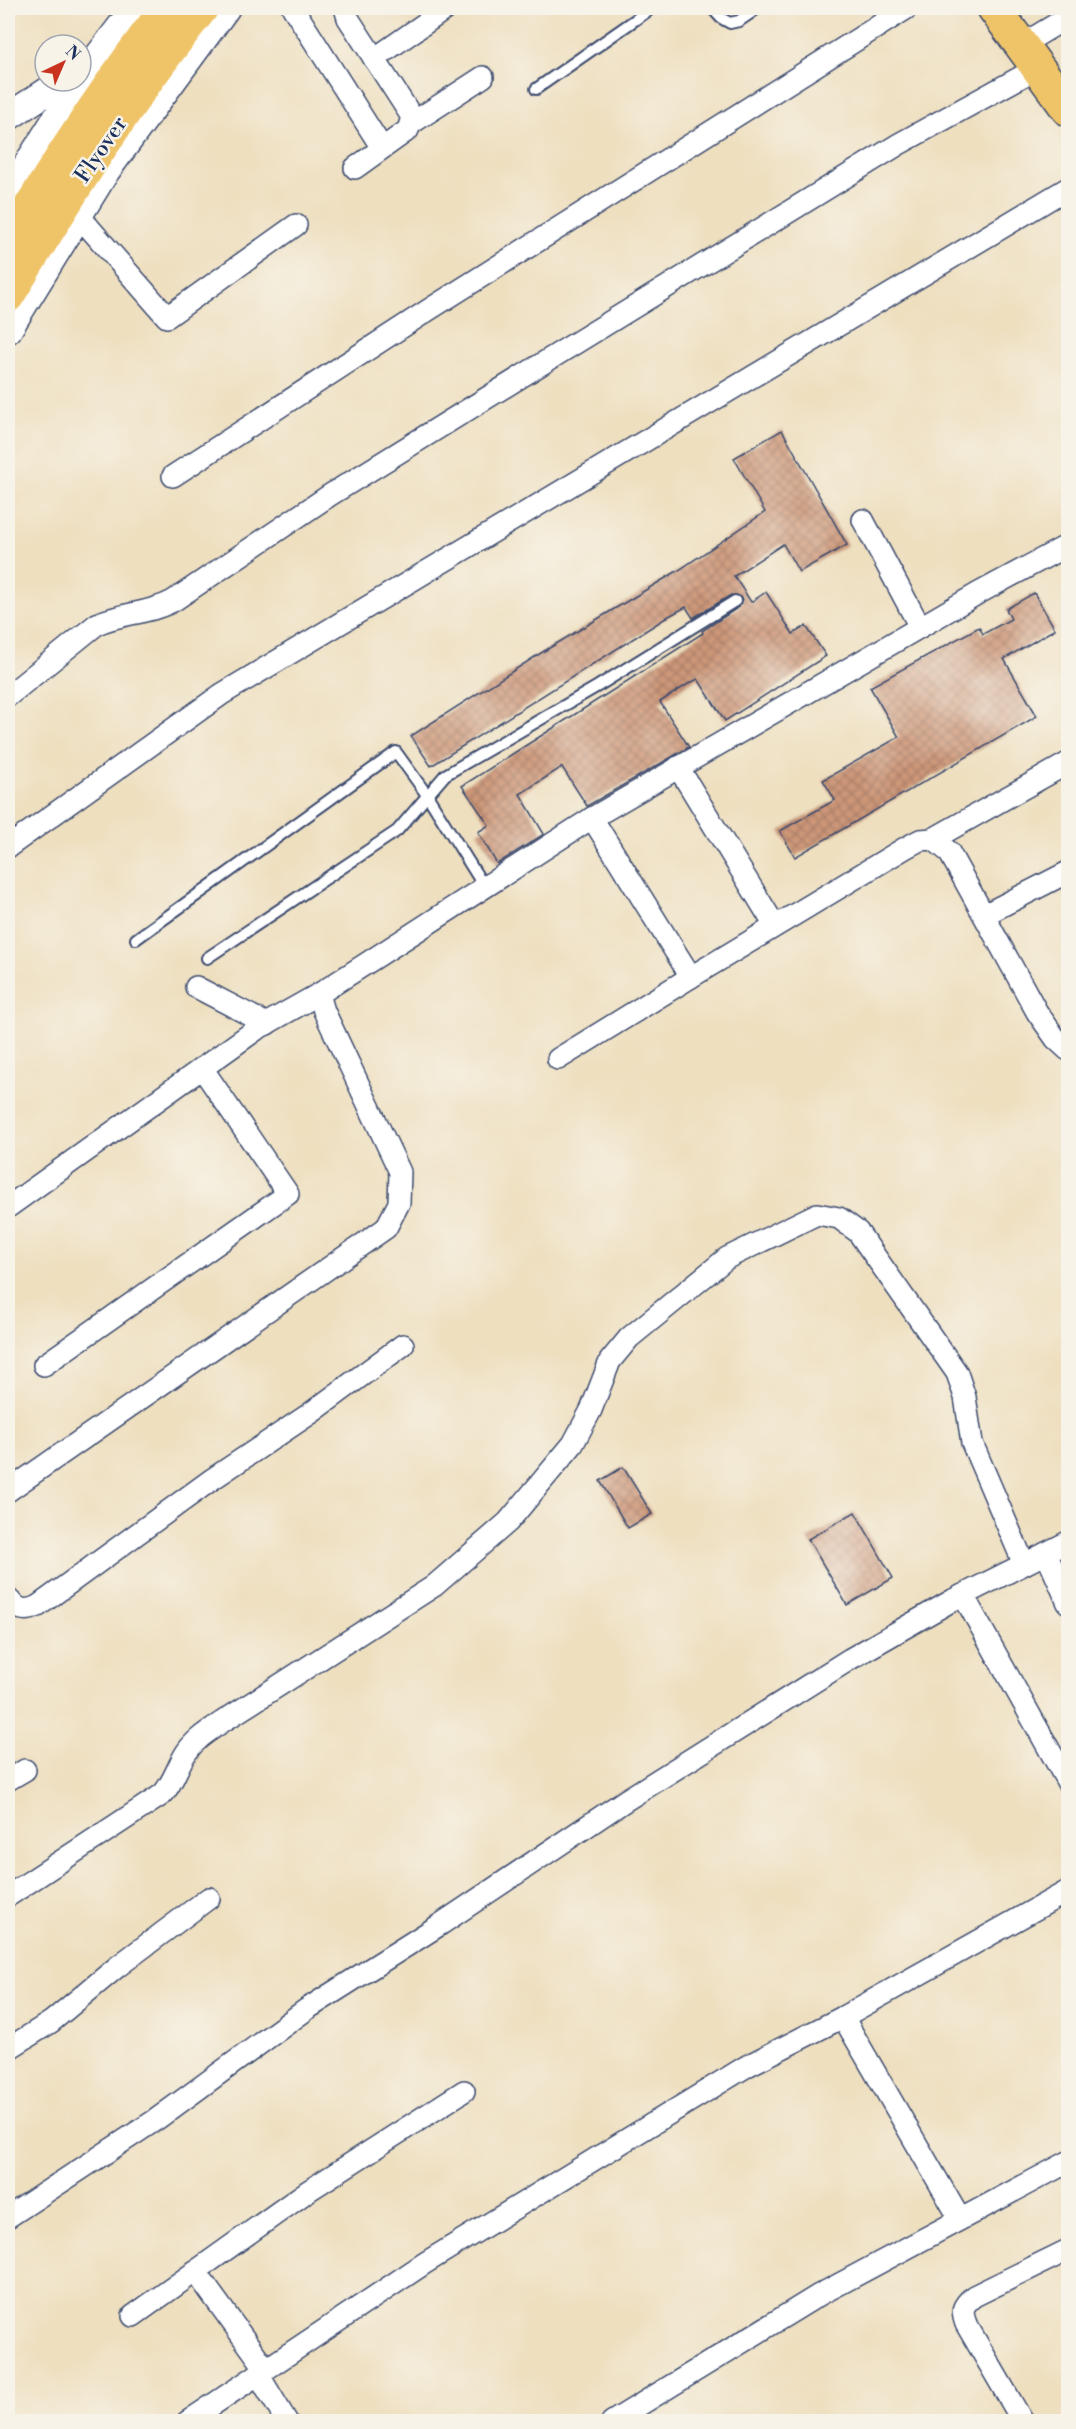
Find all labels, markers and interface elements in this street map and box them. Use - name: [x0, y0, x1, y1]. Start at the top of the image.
- north arrow: [33, 33, 93, 93]
- text: N: [61, 41, 84, 65]
- street label: Flyover: [69, 111, 133, 188]

